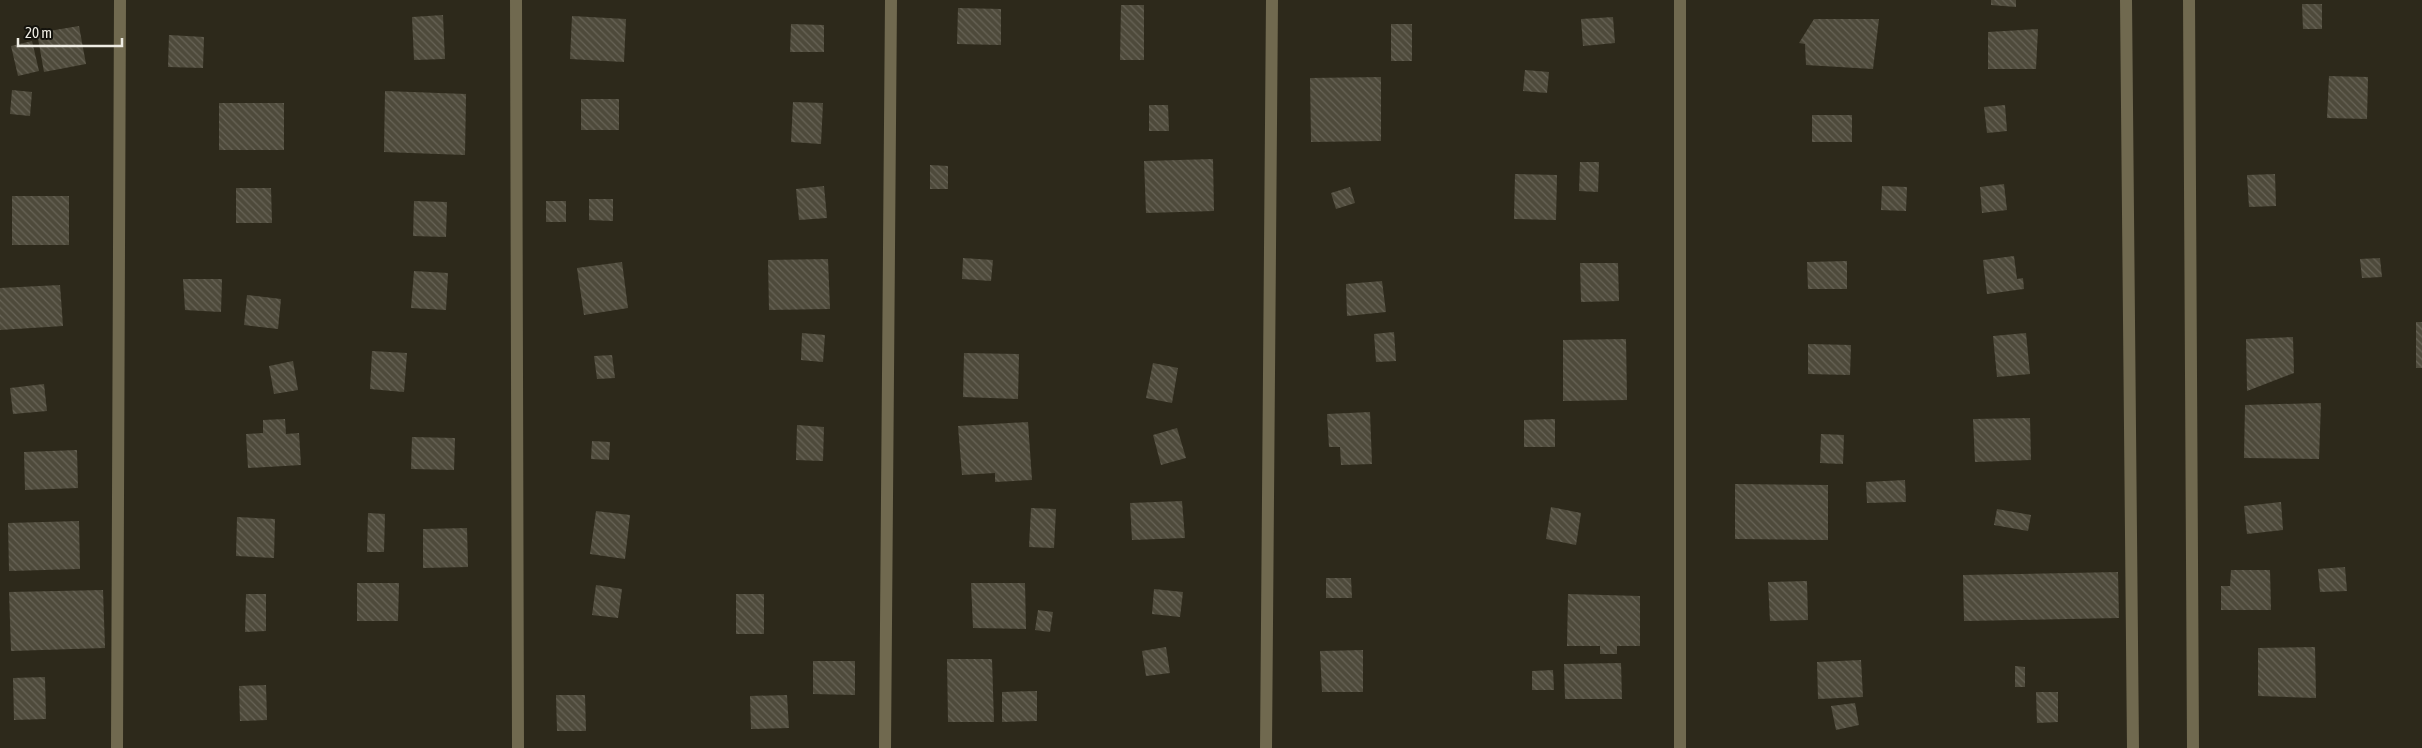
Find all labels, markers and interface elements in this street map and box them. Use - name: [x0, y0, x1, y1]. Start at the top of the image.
- scale bar: [18, 15, 121, 47]
- text: 20 m: [25, 24, 52, 41]

